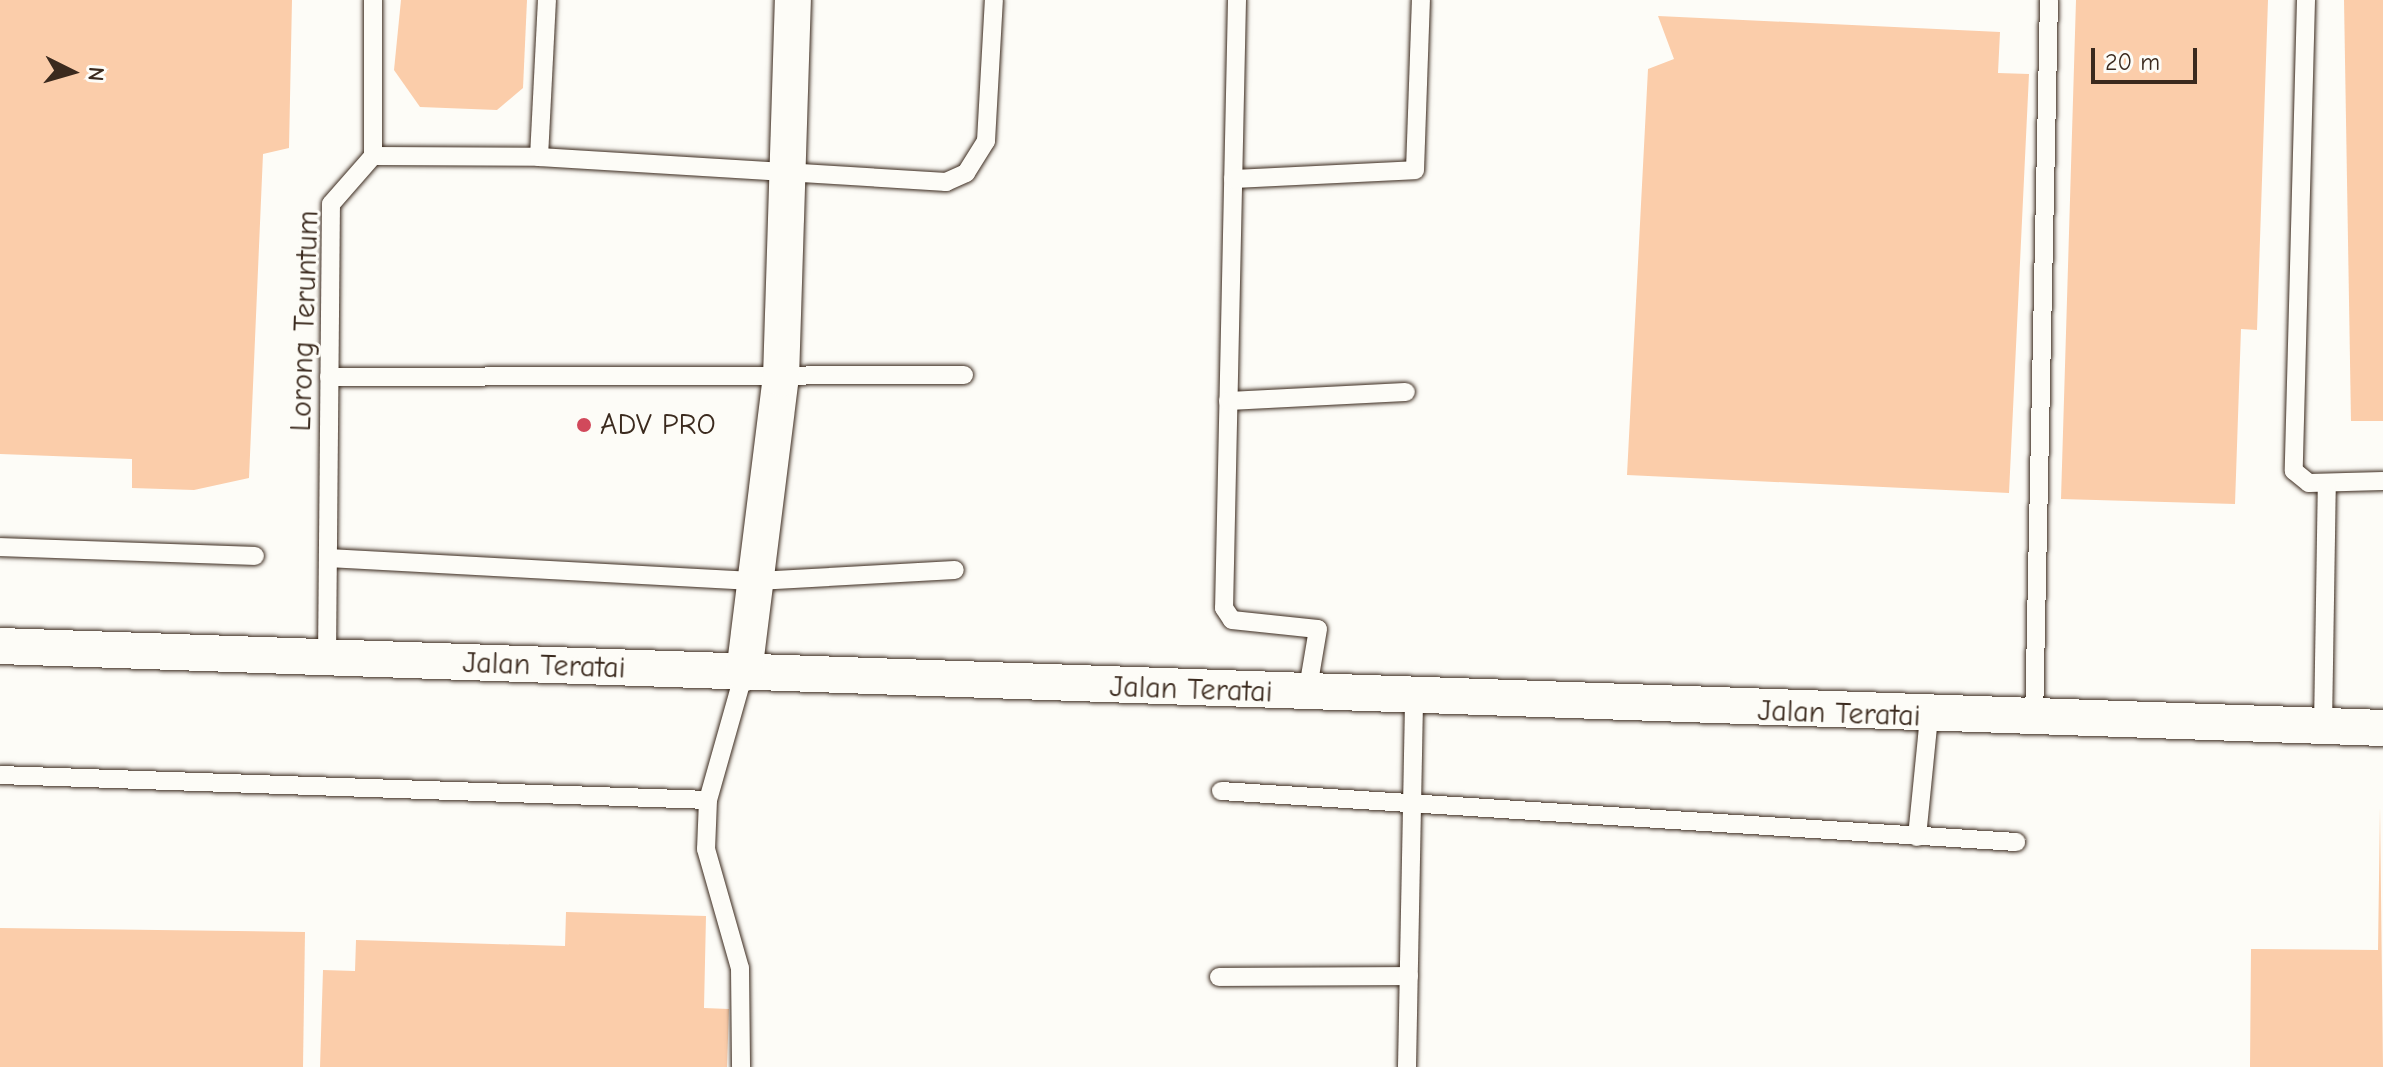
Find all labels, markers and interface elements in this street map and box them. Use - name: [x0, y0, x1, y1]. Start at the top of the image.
- north arrow: [32, 32, 112, 112]
- scale bar: [2095, 32, 2201, 82]
- text: 20 m: [2105, 48, 2160, 76]
- text: N: [82, 66, 109, 82]
- street label: Lorong Teruntum: [283, 210, 327, 432]
- place label: ADV PRO: [600, 407, 716, 443]
- marker: ADV PRO: [575, 416, 593, 434]
- street label: Jalan Teratai: [462, 645, 626, 687]
- street label: Jalan Teratai: [1109, 669, 1273, 711]
- street label: Jalan Teratai: [1757, 693, 1921, 735]

